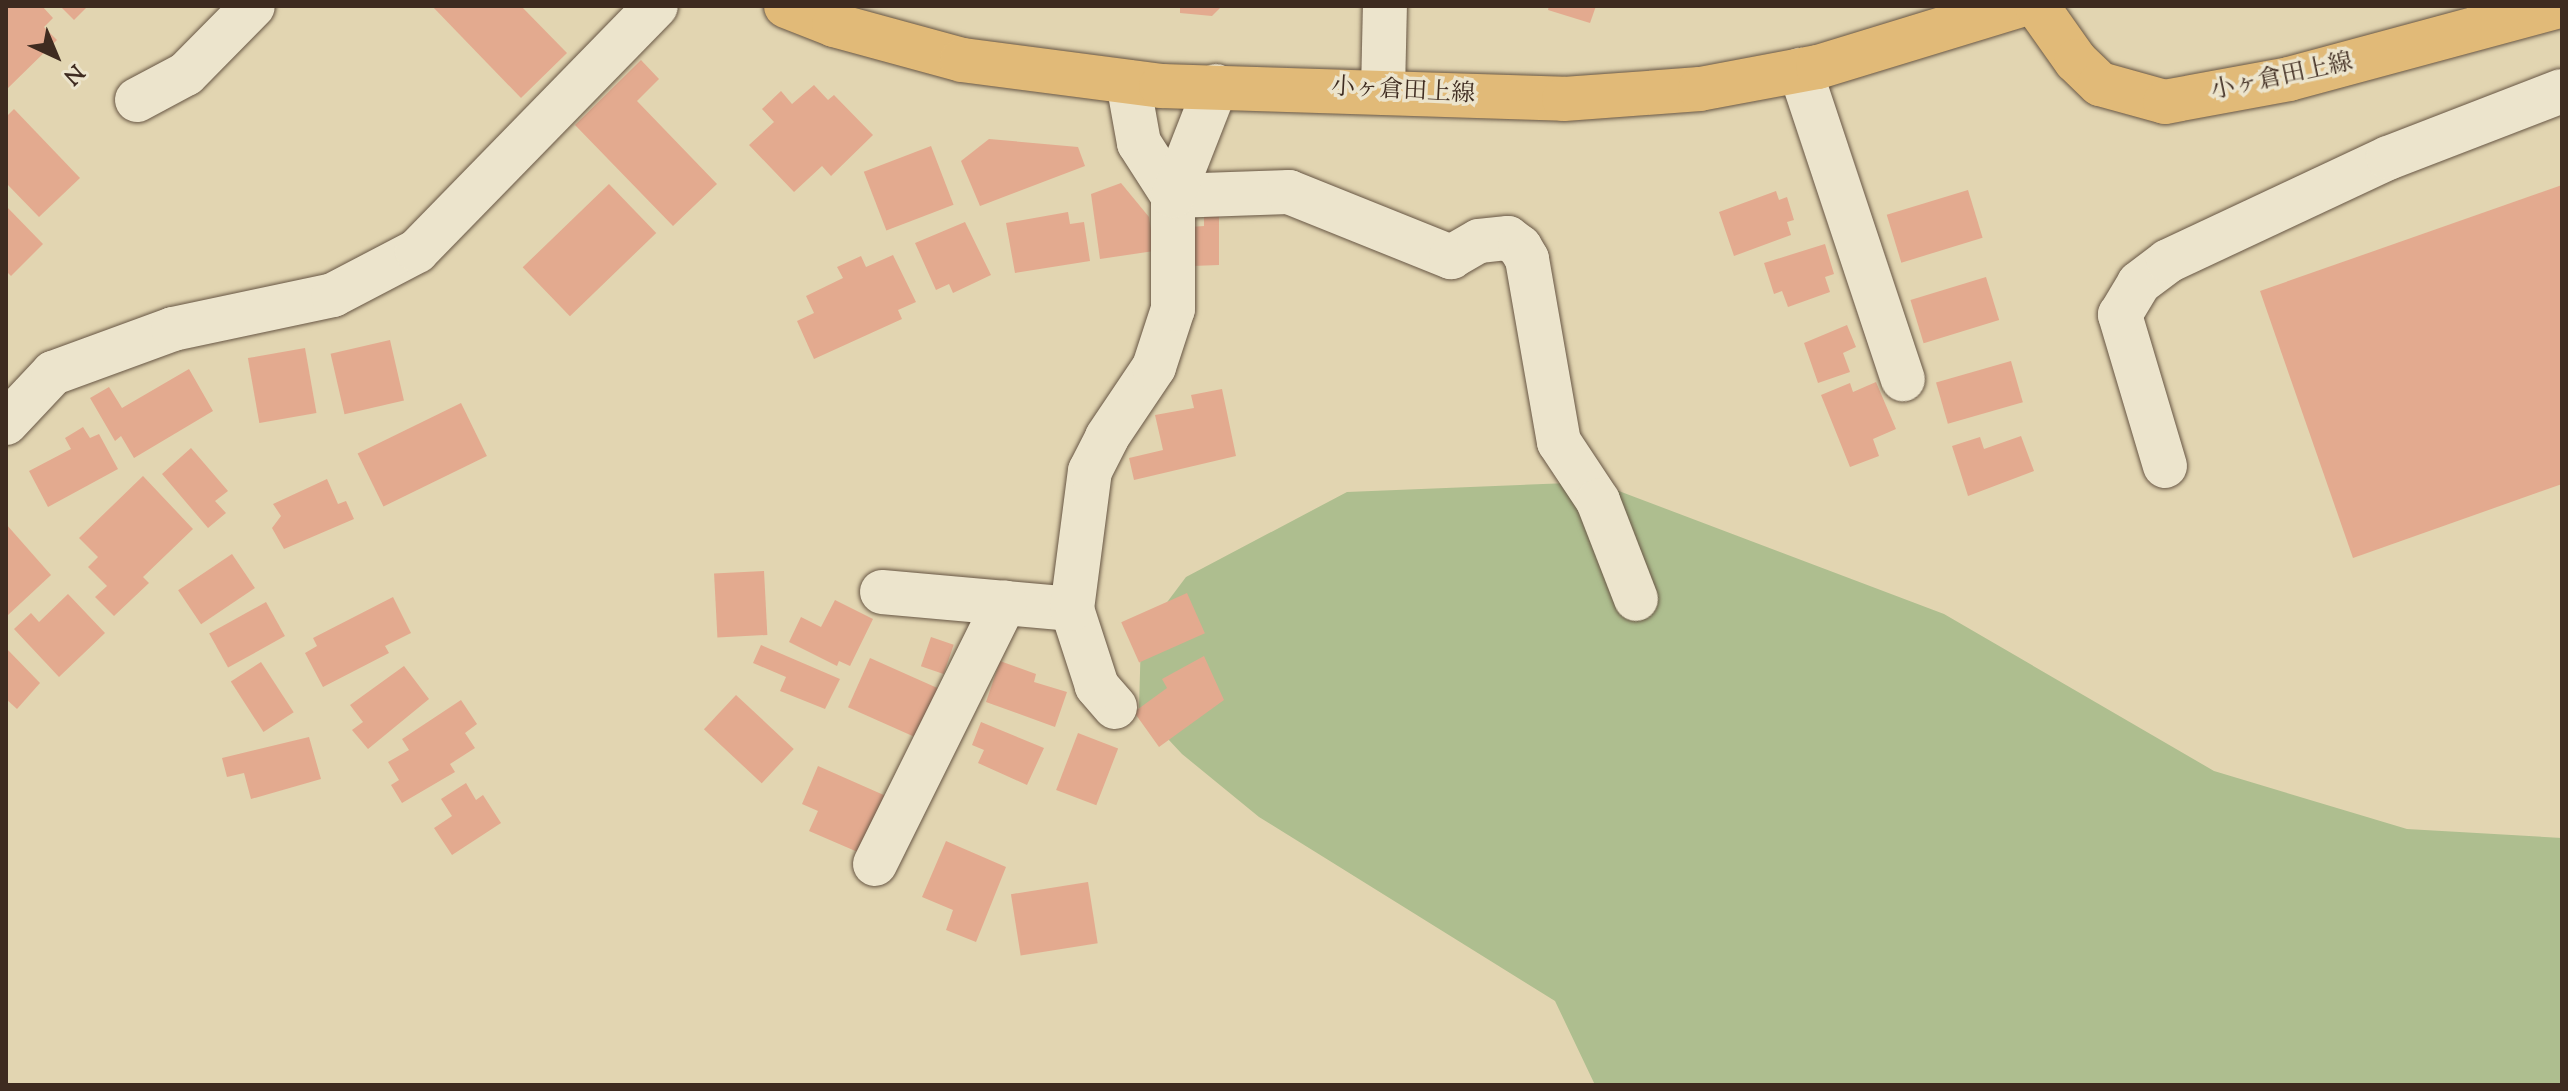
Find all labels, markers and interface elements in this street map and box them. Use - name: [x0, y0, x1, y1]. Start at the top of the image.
- north arrow: [16, 16, 96, 96]
- street label: 小ヶ倉田上線: [2209, 49, 2355, 107]
- text: N: [55, 56, 90, 91]
- street label: 小ヶ倉田上線: [1330, 74, 1476, 110]

